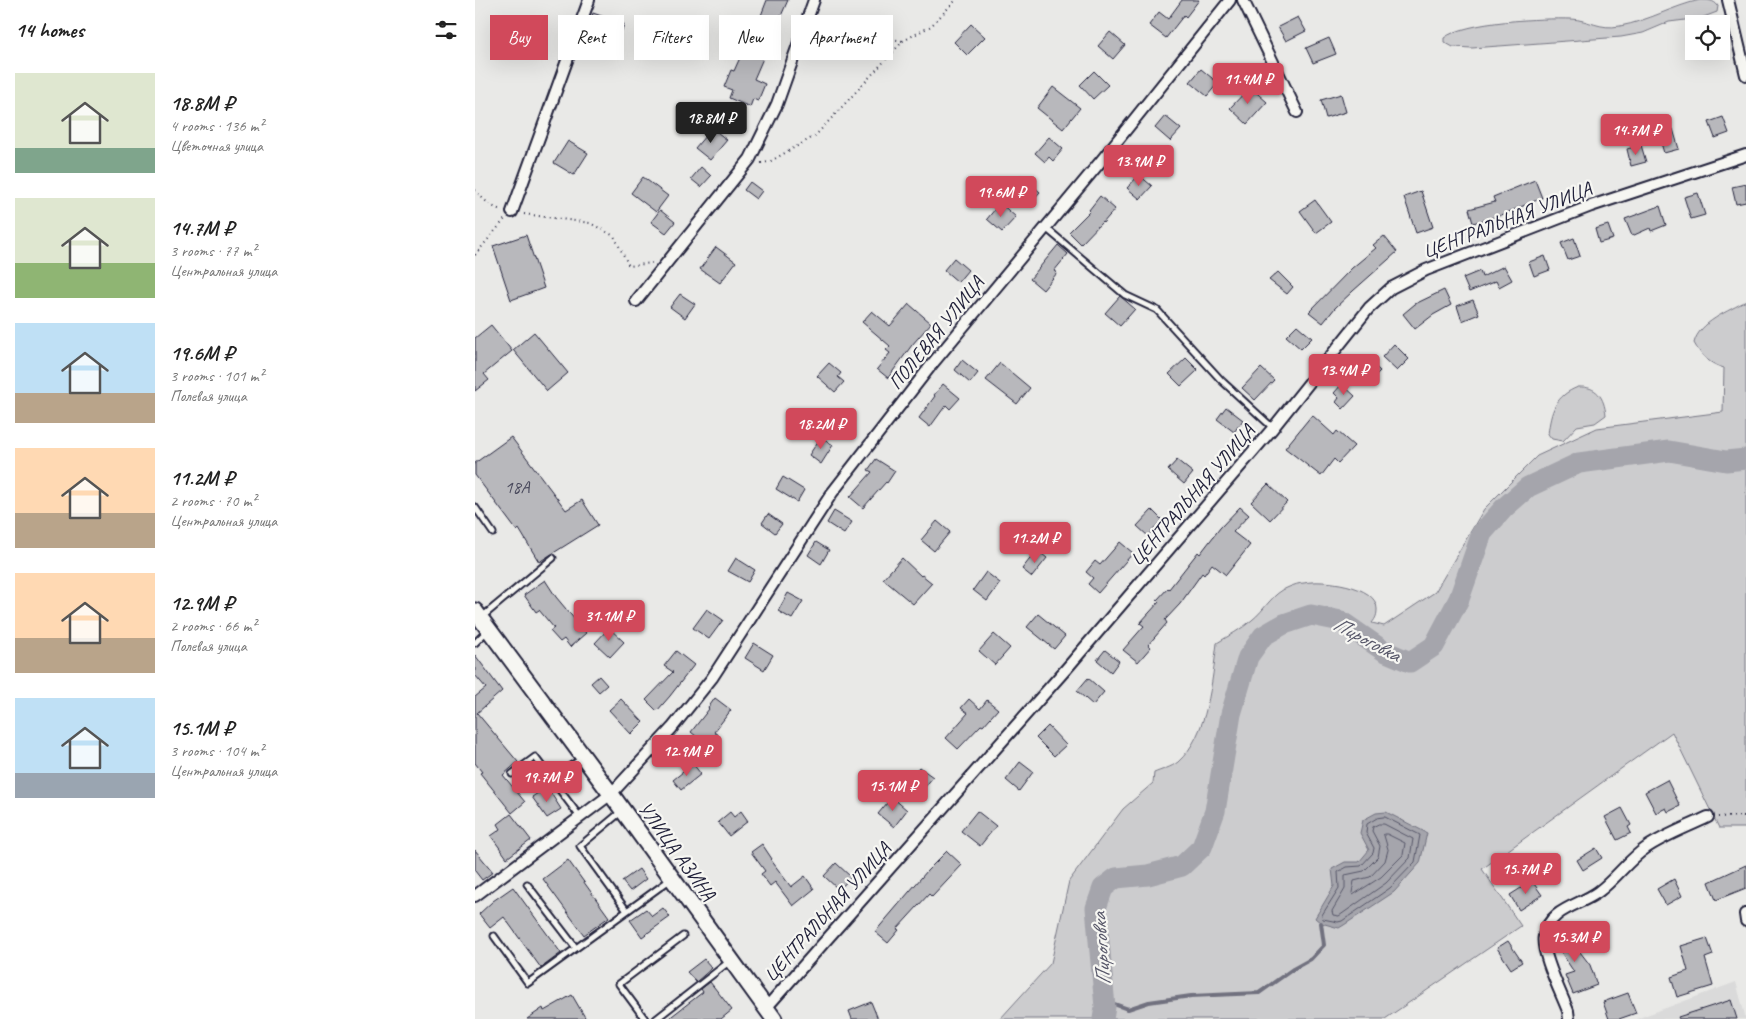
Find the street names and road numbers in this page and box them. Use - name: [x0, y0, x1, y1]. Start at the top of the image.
- street label: ЦЕНТРАЛЬНАЯ УЛИЦА: [1419, 176, 1596, 264]
- street label: ПОЛЕВАЯ УЛИЦА: [883, 271, 990, 395]
- street label: ЦЕНТРАЛЬНАЯ УЛИЦА: [1124, 418, 1261, 571]
- street label: УЛИЦА АЗИНА: [633, 797, 722, 906]
- street label: ЦЕНТРАЛЬНАЯ УЛИЦА: [758, 836, 897, 987]

